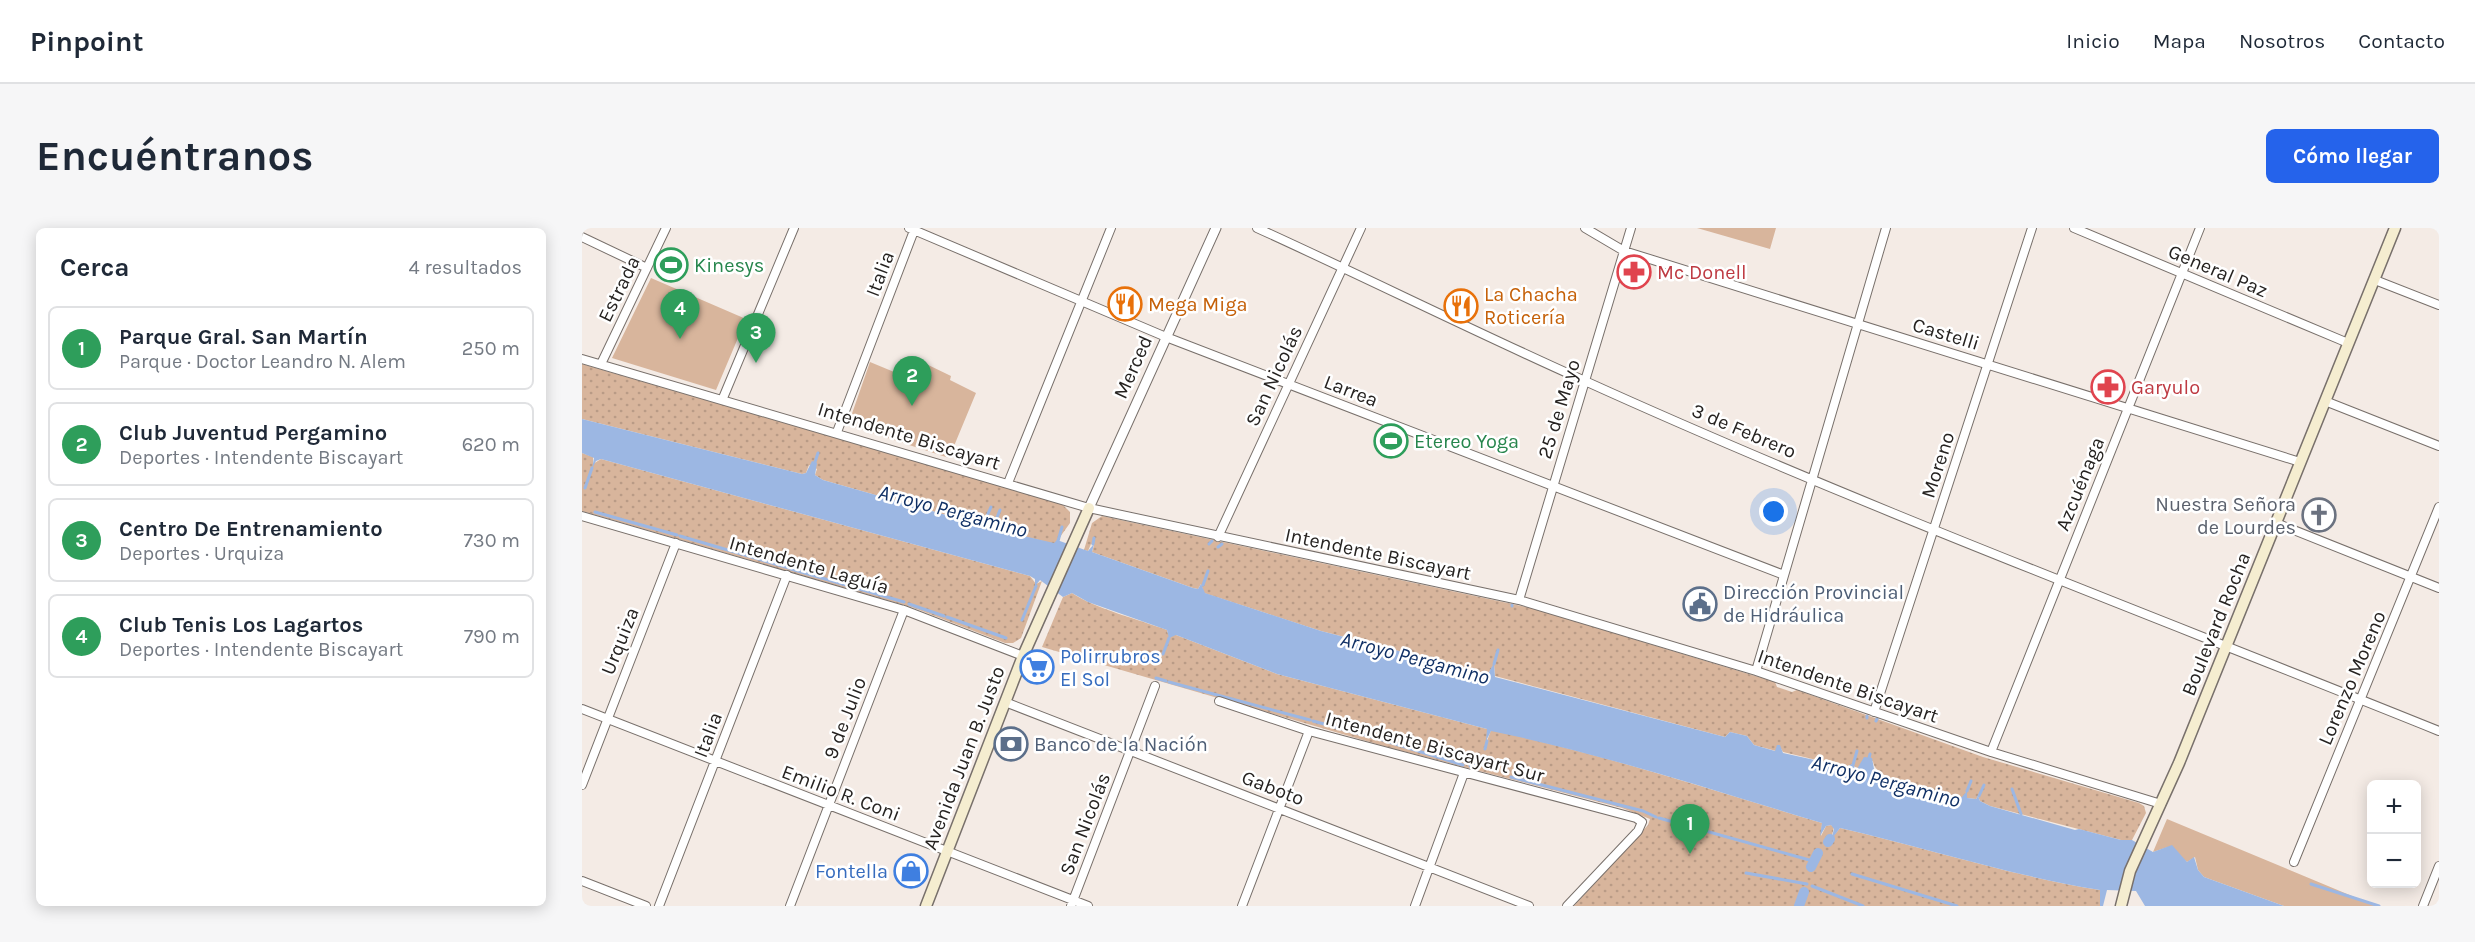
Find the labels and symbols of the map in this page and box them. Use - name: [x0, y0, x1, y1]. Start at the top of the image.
- street label: General Paz: [2165, 240, 2271, 302]
- sports icon: Kinesys: [653, 247, 689, 283]
- street label: Italia: [861, 248, 899, 300]
- street label: Estrada: [593, 252, 645, 326]
- place label: Kinesys: [694, 254, 764, 277]
- pharmacy icon: Mc Donell: [1616, 254, 1652, 290]
- place label: Mc Donell: [1657, 261, 1747, 284]
- place label: La Chacha Roticería: [1484, 283, 1578, 329]
- restaurant icon: Mega Miga: [1107, 286, 1143, 322]
- restaurant icon: La Chacha Roticería: [1443, 288, 1479, 324]
- pin: 4: [660, 290, 700, 339]
- place label: Mega Miga: [1148, 293, 1247, 316]
- street label: Castelli: [1910, 313, 1982, 355]
- pin: 3: [736, 314, 776, 363]
- street label: San Nicolás: [1241, 322, 1307, 430]
- street label: Merced: [1109, 332, 1157, 402]
- pin: 2: [892, 356, 932, 406]
- street label: 25 de Mayo: [1533, 357, 1585, 461]
- pharmacy icon: Garyulo: [2090, 369, 2126, 405]
- street label: Larrea: [1321, 370, 1381, 412]
- place label: Garyulo: [2131, 376, 2200, 399]
- street label: Intendente Biscayart: [815, 397, 1003, 475]
- street label: 3 de Febrero: [1688, 399, 1800, 463]
- sports icon: Etereo Yoga: [1373, 423, 1409, 459]
- street label: Moreno: [1916, 429, 1960, 501]
- place label: Etereo Yoga: [1414, 430, 1519, 453]
- street label: Azcuénaga: [2051, 434, 2109, 534]
- water label: Arroyo Pergamino: [876, 480, 1031, 543]
- place label: Nuestra Señora de Lourdes: [2155, 493, 2296, 539]
- your location: [1759, 497, 1788, 526]
- church icon: Nuestra Señora de Lourdes: [2301, 497, 2337, 533]
- street label: Intendente Biscayart: [1283, 523, 1474, 585]
- street label: Intendente Laguía: [727, 531, 891, 599]
- street label: Boulevard Rocha: [2177, 549, 2255, 699]
- place label: Dirección Provincial de Hidráulica: [1723, 581, 1904, 627]
- public building icon: Dirección Provincial de Hidráulica: [1682, 586, 1718, 622]
- street label: Urquiza: [596, 604, 644, 678]
- street label: Lorenzo Moreno: [2313, 608, 2391, 748]
- water label: Arroyo Pergamino: [1338, 627, 1493, 690]
- street label: Intendente Biscayart: [1755, 644, 1942, 728]
- place label: Polirrubros El Sol: [1060, 645, 1161, 691]
- supermarket icon: Polirrubros El Sol: [1019, 649, 1055, 685]
- street label: Avenida Juan B. Justo: [918, 663, 1010, 853]
- street label: 9 de Julio: [819, 674, 871, 762]
- street label: Intendente Biscayart Sur: [1323, 707, 1548, 788]
- street label: Italia: [689, 709, 727, 761]
- bank icon: Banco de la Nación: [993, 726, 1029, 762]
- place label: Banco de la Nación: [1034, 733, 1208, 756]
- water label: Arroyo Pergamino: [1809, 750, 1964, 813]
- street label: Emilio R. Coni: [779, 760, 903, 826]
- street label: Gaboto: [1238, 766, 1308, 810]
- street label: San Nicolás: [1055, 769, 1115, 879]
- pin: 1: [1670, 804, 1710, 854]
- shop icon: Fontella: [893, 853, 929, 889]
- place label: Fontella: [815, 860, 888, 883]

